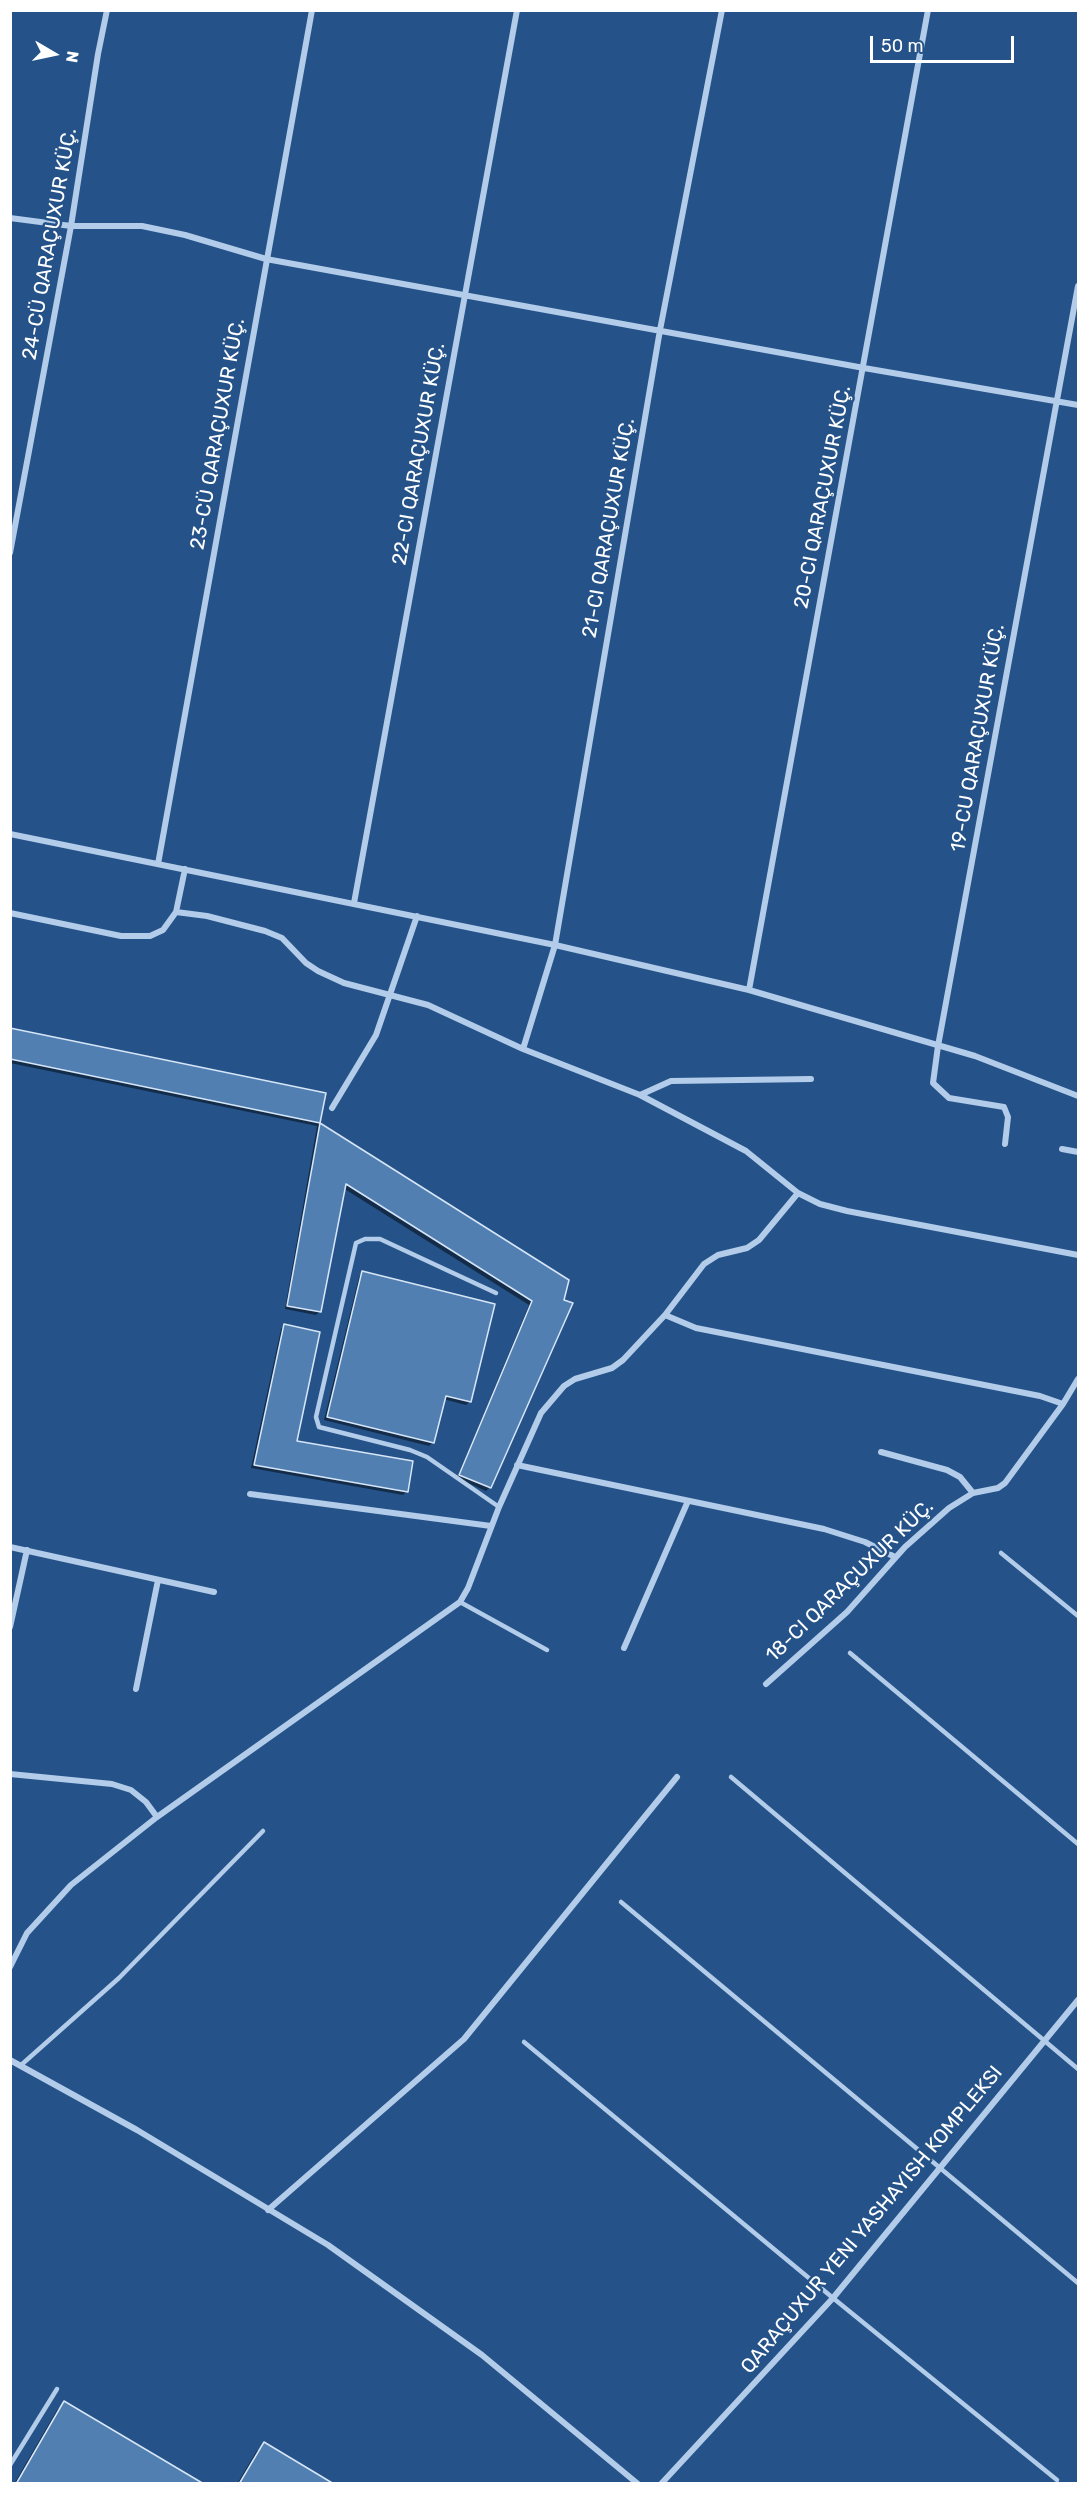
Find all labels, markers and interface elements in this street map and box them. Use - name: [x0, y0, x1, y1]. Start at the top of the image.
- north arrow: [24, 24, 84, 84]
- scale bar: [873, 24, 1017, 62]
- text: 50 m: [881, 35, 924, 57]
- text: N: [62, 50, 83, 64]
- street label: 24-CÜ QARAÇUXUR KÜÇ.: [18, 126, 82, 362]
- street label: 23-CÜ QARAÇUXUR KÜÇ.: [186, 316, 250, 552]
- street label: 22-CI QARAÇUXUR KÜÇ.: [388, 341, 450, 567]
- street label: 20-CI QARAÇUXUR KÜÇ.: [790, 383, 856, 611]
- street label: 21-CI QARAÇUXUR KÜÇ.: [578, 416, 640, 640]
- street label: 19-CU QARAÇUXUR KÜÇ.: [946, 622, 1010, 854]
- street label: 18-CI QARAÇUXUR KÜÇ.: [761, 1495, 939, 1667]
- street label: QARAÇUXUR YENI YASHAYISH KOMPLEKSI: [736, 2061, 1008, 2379]

